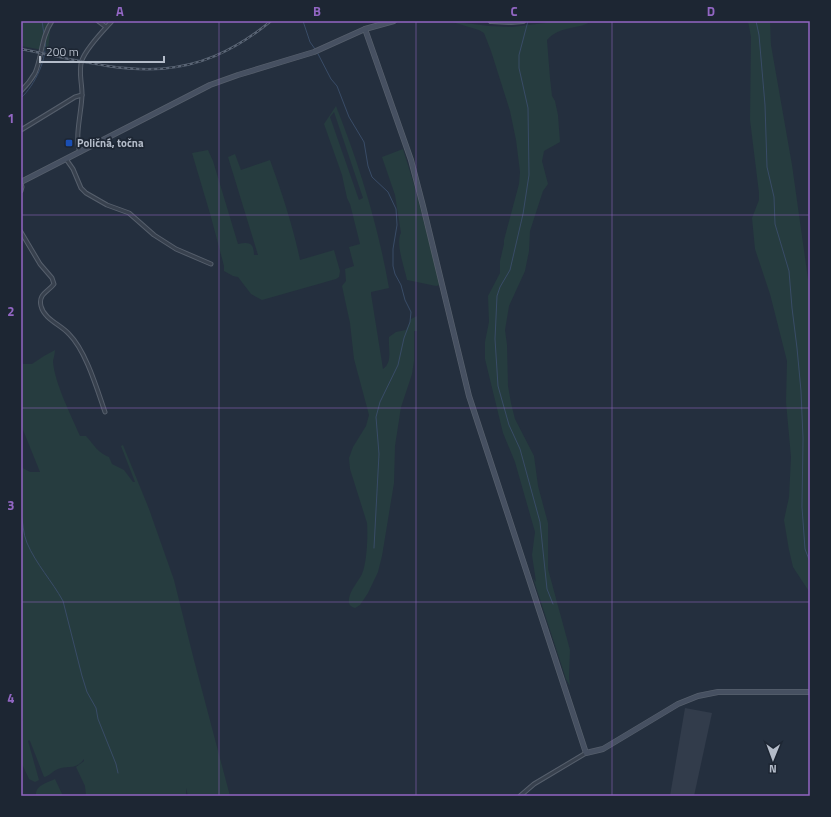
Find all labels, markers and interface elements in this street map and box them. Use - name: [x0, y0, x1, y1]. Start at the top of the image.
- text: A: [116, 1, 124, 21]
- text: B: [313, 1, 321, 21]
- text: C: [510, 1, 518, 21]
- text: D: [707, 1, 715, 21]
- scale bar: [40, 38, 164, 64]
- text: 200 m: [46, 42, 79, 61]
- text: 1: [7, 108, 15, 128]
- place label: Poličná, točna: [77, 135, 144, 151]
- marker: Poličná, točna: [64, 138, 74, 148]
- text: 2: [7, 301, 15, 321]
- text: 3: [7, 495, 15, 515]
- text: 4: [7, 688, 15, 708]
- north arrow: [753, 739, 793, 779]
- text: N: [769, 761, 777, 777]

